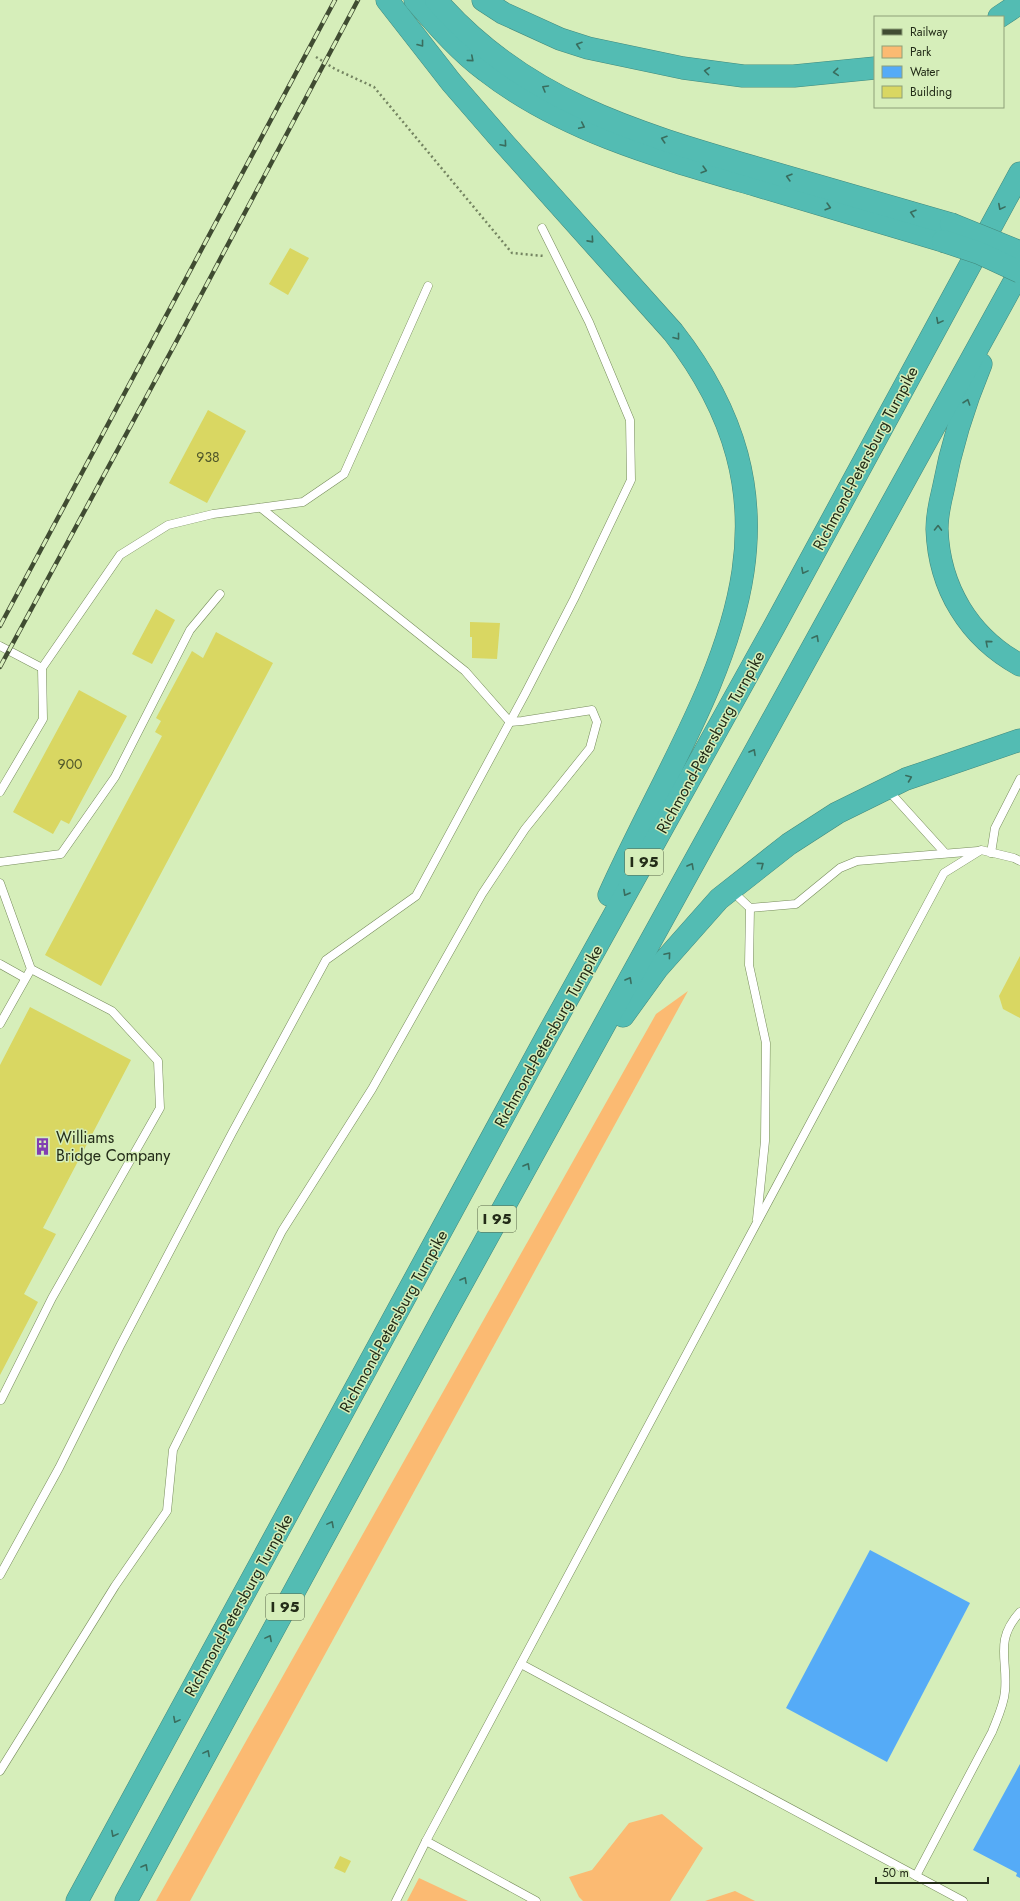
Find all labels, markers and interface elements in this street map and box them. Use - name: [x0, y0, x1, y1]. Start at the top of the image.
- legend: [874, 16, 1004, 108]
- text: Railway: [910, 23, 948, 41]
- one-way arrow: [416, 39, 423, 46]
- one-way arrow: [576, 42, 583, 50]
- text: Park: [910, 43, 932, 61]
- one-way arrow: [466, 54, 474, 61]
- text: Water: [910, 63, 941, 81]
- one-way arrow: [704, 67, 710, 76]
- one-way arrow: [833, 68, 839, 77]
- text: Building: [910, 83, 952, 101]
- one-way arrow: [542, 86, 549, 93]
- one-way arrow: [577, 121, 585, 129]
- one-way arrow: [661, 136, 668, 144]
- one-way arrow: [499, 139, 506, 146]
- one-way arrow: [700, 165, 707, 174]
- one-way arrow: [785, 173, 792, 182]
- one-way arrow: [825, 202, 832, 211]
- one-way arrow: [999, 203, 1006, 210]
- one-way arrow: [910, 209, 917, 218]
- one-way arrow: [586, 236, 593, 243]
- one-way arrow: [937, 317, 944, 325]
- one-way arrow: [672, 333, 679, 340]
- street label: Richmond-Petersburg Turnpike: [807, 362, 924, 554]
- one-way arrow: [962, 398, 970, 405]
- house number: 938: [196, 447, 220, 467]
- one-way arrow: [934, 525, 942, 531]
- one-way arrow: [801, 567, 809, 574]
- one-way arrow: [811, 635, 819, 642]
- one-way arrow: [985, 641, 993, 648]
- street label: Richmond-Petersburg Turnpike: [651, 647, 770, 838]
- one-way arrow: [749, 749, 756, 756]
- house number: 900: [58, 754, 82, 774]
- one-way arrow: [905, 775, 912, 783]
- road number: I 95: [625, 849, 663, 875]
- one-way arrow: [756, 862, 763, 869]
- one-way arrow: [687, 863, 694, 870]
- one-way arrow: [624, 889, 631, 896]
- street label: Richmond-Petersburg Turnpike: [489, 941, 608, 1132]
- one-way arrow: [664, 953, 671, 960]
- one-way arrow: [624, 977, 632, 984]
- place label: Williams Bridge Company: [56, 1126, 171, 1167]
- building icon: Williams Bridge Company: [33, 1136, 53, 1156]
- one-way arrow: [522, 1163, 529, 1170]
- road number: I 95: [478, 1206, 516, 1232]
- street label: Richmond-Petersburg Turnpike: [334, 1226, 453, 1417]
- one-way arrow: [459, 1277, 466, 1284]
- street label: Richmond-Petersburg Turnpike: [179, 1510, 298, 1701]
- one-way arrow: [326, 1521, 333, 1528]
- road number: I 95: [266, 1594, 304, 1620]
- one-way arrow: [264, 1635, 271, 1642]
- one-way arrow: [173, 1716, 180, 1723]
- one-way arrow: [202, 1749, 209, 1757]
- one-way arrow: [111, 1830, 118, 1837]
- scale bar: [876, 1859, 988, 1885]
- one-way arrow: [140, 1864, 147, 1871]
- text: 50 m: [882, 1864, 909, 1882]

